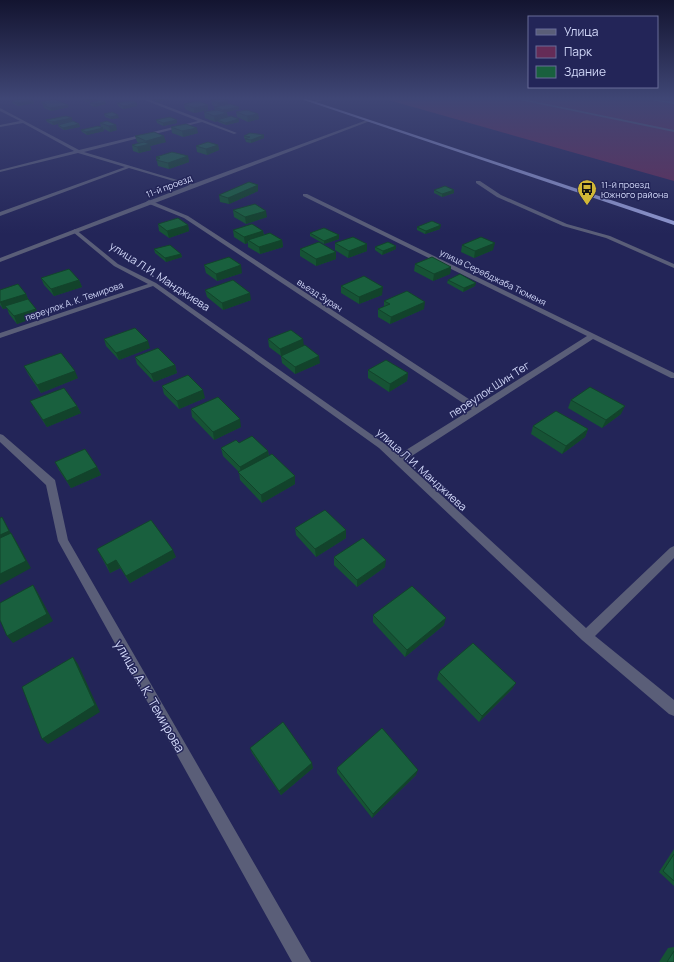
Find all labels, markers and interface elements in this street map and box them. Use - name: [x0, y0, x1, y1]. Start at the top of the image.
- legend: [528, 16, 658, 88]
- text: Улица: [564, 23, 598, 40]
- text: Парк: [564, 43, 593, 60]
- text: Здание: [564, 63, 606, 80]
- street label: 11-й проезд: [144, 171, 195, 201]
- bus stop icon: 11-й проезд Южного района: [576, 178, 598, 206]
- place label: 11-й проезд Южного района: [601, 178, 668, 201]
- street label: улица Л.И. Манджиева: [107, 238, 213, 314]
- street label: улица Серебджаба Тюменя: [437, 245, 549, 309]
- street label: въезд Зурач: [295, 275, 345, 315]
- street label: переулок А. К. Темирова: [23, 278, 125, 324]
- street label: переулок Шин Тег: [446, 357, 532, 421]
- street label: улица Л.И. Манджиева: [373, 424, 471, 514]
- street label: улица А. К. Темирова: [110, 636, 190, 756]

